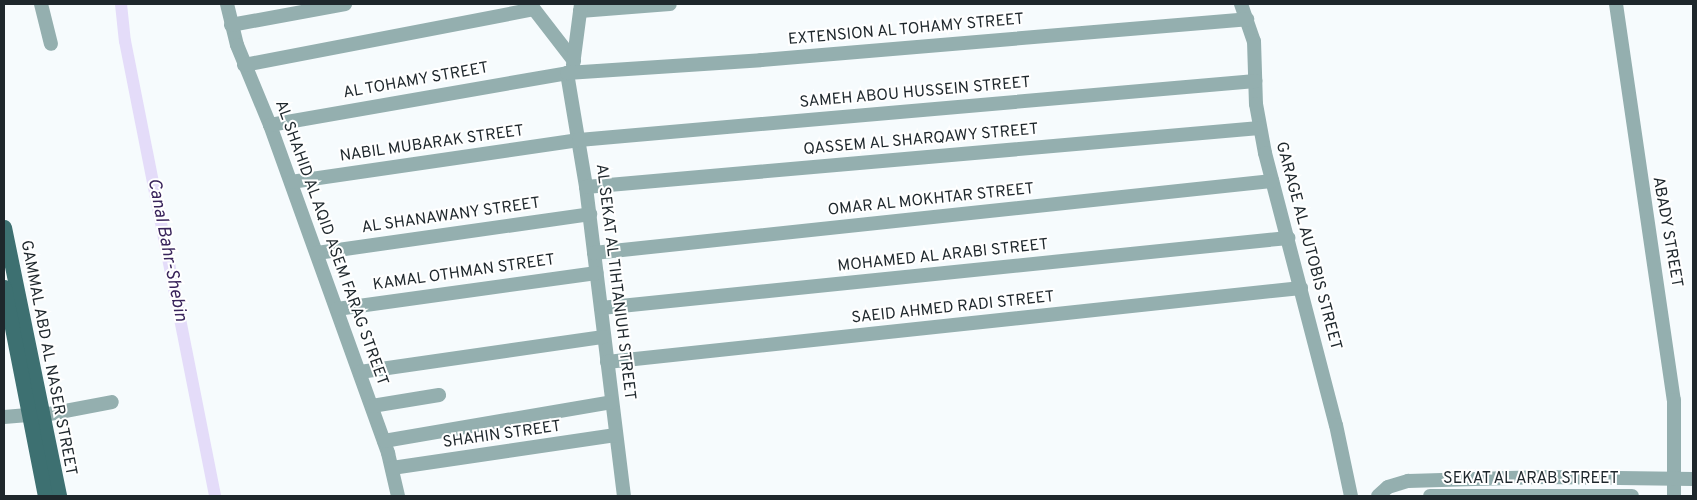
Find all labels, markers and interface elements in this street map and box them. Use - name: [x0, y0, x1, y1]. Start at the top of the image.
- street label: EXTENSION AL TOHAMY STREET: [786, 10, 1026, 50]
- street label: AL TOHAMY STREET: [341, 59, 491, 103]
- street label: SAMEH ABOU HUSSEIN STREET: [798, 73, 1032, 113]
- street label: AL SHAHID AL AQID ASEM FARAG STREET: [270, 96, 392, 390]
- street label: QASSEM AL SHARQAWY STREET: [802, 120, 1040, 160]
- street label: NABIL MUBARAK STREET: [338, 122, 526, 166]
- street label: GARAGE AL AUTOBIS STREET: [1271, 139, 1345, 353]
- street label: AL SEKAT AL TIHTANIUH STREET: [591, 162, 639, 402]
- street label: ABADY STREET: [1648, 175, 1686, 289]
- water label: Canal Bahr-Shebin: [142, 177, 190, 323]
- street label: OMAR AL MOKHTAR STREET: [826, 180, 1036, 220]
- street label: AL SHANAWANY STREET: [360, 194, 542, 238]
- street label: MOHAMED AL ARABI STREET: [836, 235, 1050, 277]
- street label: GAMMAL ABD AL NASER STREET: [16, 238, 80, 478]
- street label: KAMAL OTHMAN STREET: [372, 251, 556, 295]
- street label: SAEID AHMED RADI STREET: [850, 288, 1056, 328]
- street label: SHAHIN STREET: [442, 417, 562, 453]
- street label: SEKAT AL ARAB STREET: [1442, 469, 1620, 489]

